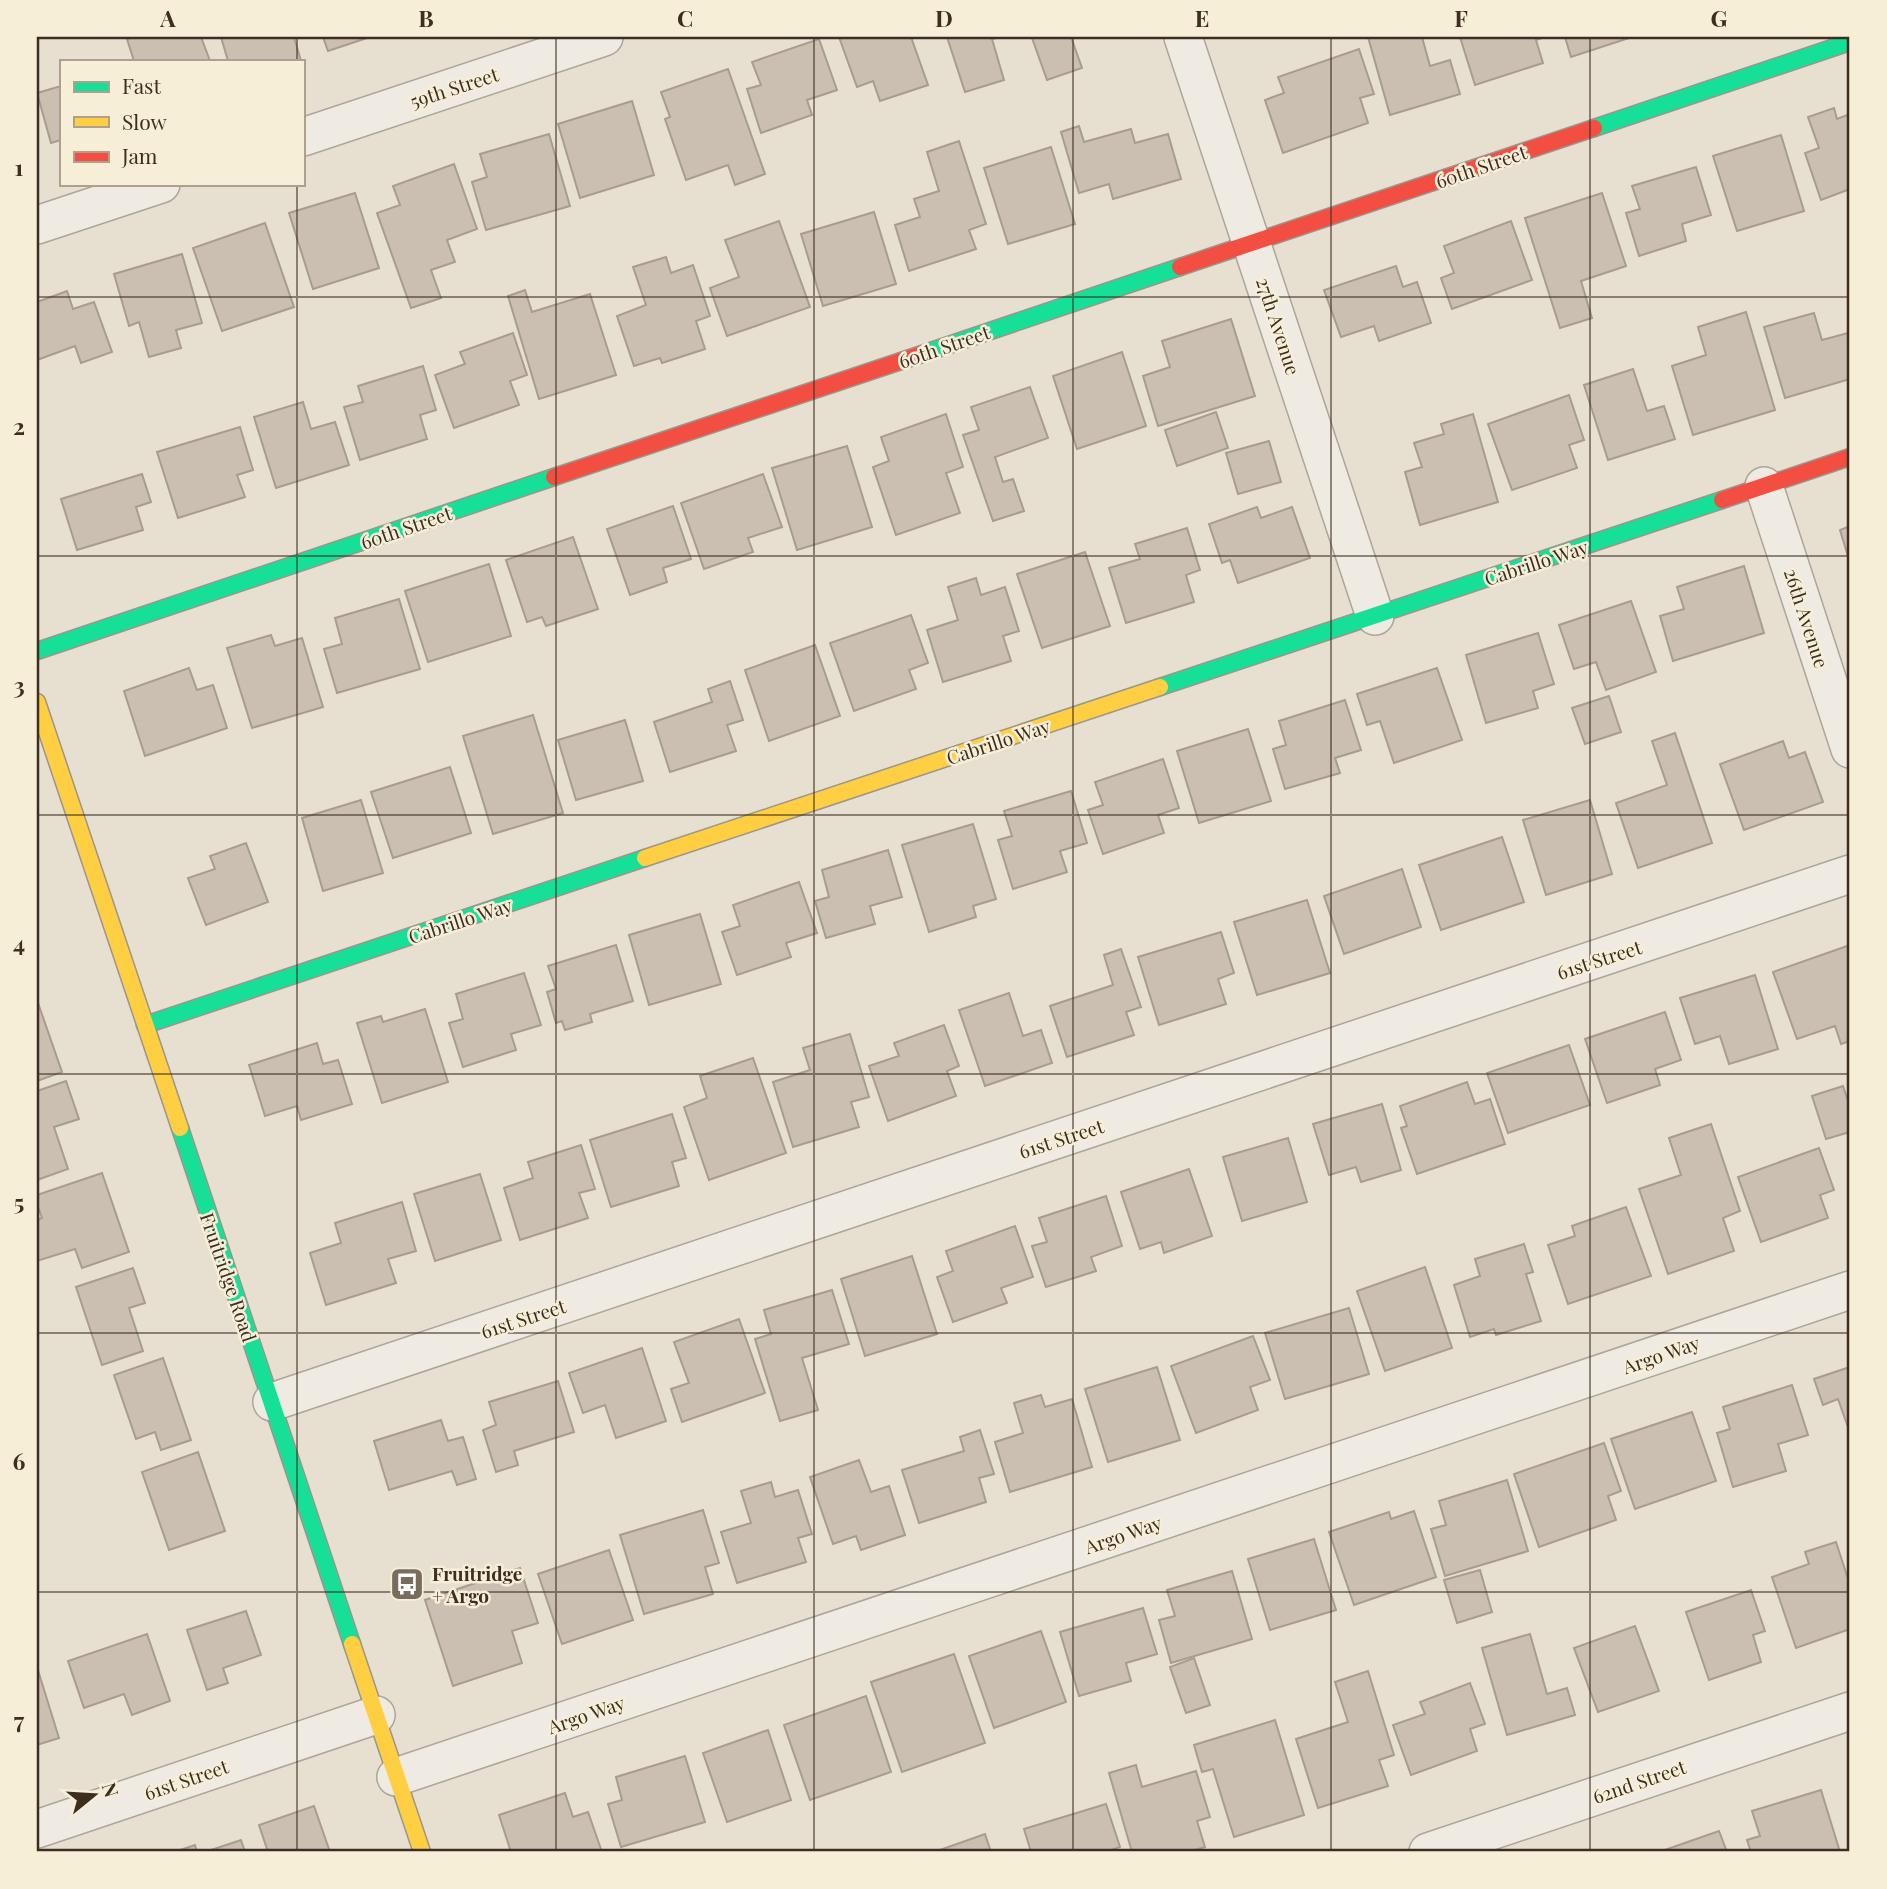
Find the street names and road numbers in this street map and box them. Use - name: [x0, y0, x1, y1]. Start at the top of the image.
- street label: 59th Street: [407, 60, 502, 113]
- street label: 60th Street: [1432, 138, 1530, 194]
- street label: 27th Avenue: [1251, 274, 1307, 378]
- street label: 60th Street: [895, 318, 993, 374]
- street label: 60th Street: [357, 499, 455, 555]
- street label: Cabrillo Way: [1481, 533, 1592, 591]
- street label: 26th Avenue: [1779, 565, 1835, 671]
- street label: Cabrillo Way: [943, 712, 1054, 770]
- street label: Cabrillo Way: [405, 891, 516, 949]
- street label: 61st Street: [1553, 933, 1645, 985]
- street label: 61st Street: [1015, 1112, 1107, 1164]
- street label: Fruitridge Road: [195, 1209, 263, 1345]
- street label: 61st Street: [477, 1292, 569, 1344]
- street label: Argo Way: [1618, 1329, 1703, 1380]
- street label: Argo Way: [1080, 1509, 1165, 1560]
- street label: Argo Way: [543, 1689, 628, 1740]
- street label: 61st Street: [140, 1752, 232, 1806]
- street label: 62nd Street: [1589, 1753, 1689, 1809]

